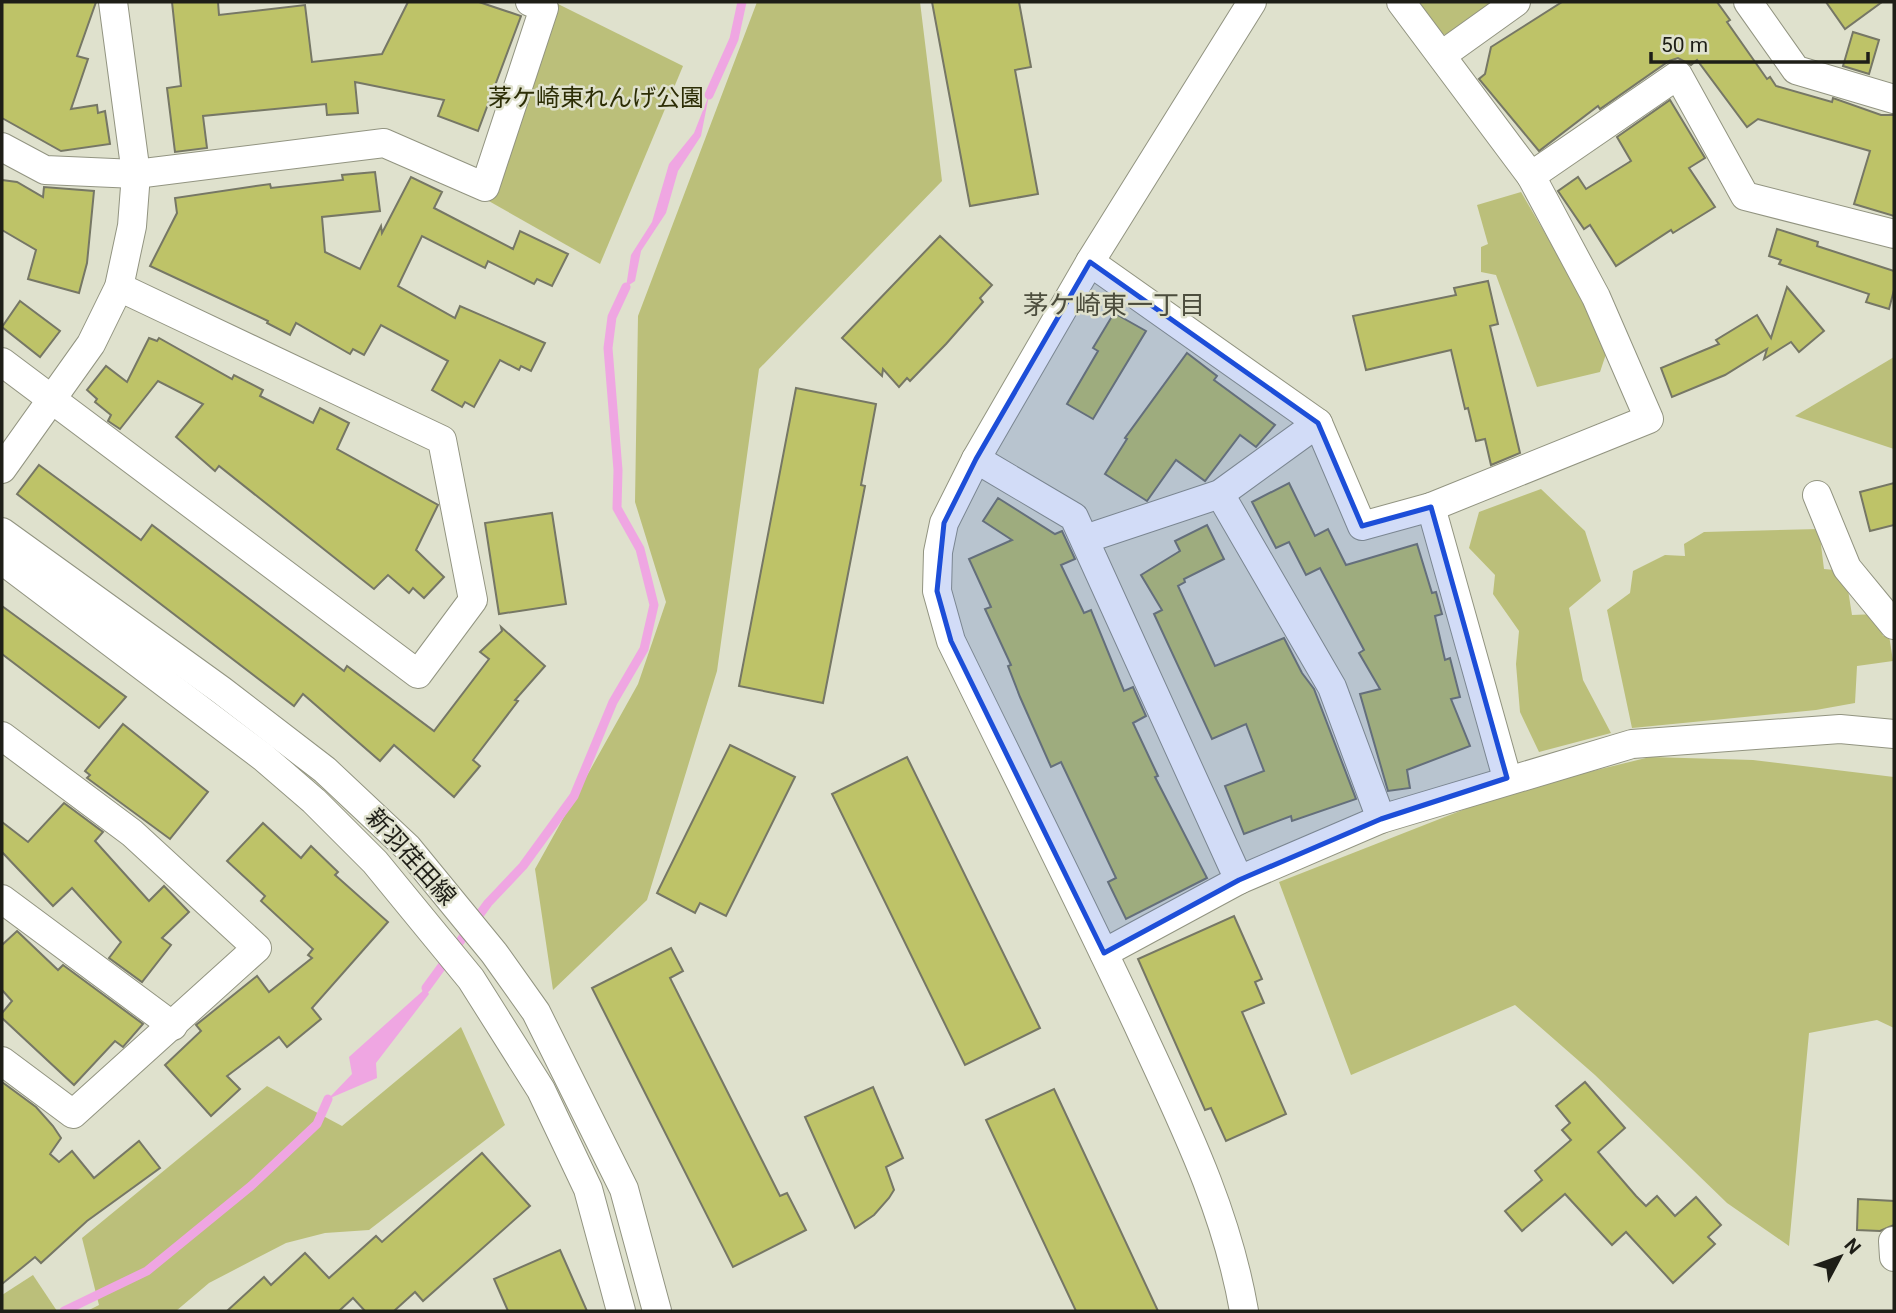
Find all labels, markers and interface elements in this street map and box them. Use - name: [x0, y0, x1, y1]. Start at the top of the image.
- scale bar: [1651, 21, 1868, 65]
- text: 50 m: [1661, 33, 1708, 57]
- park label: 茅ケ崎東れんげ公園: [488, 84, 704, 112]
- district label: 茅ケ崎東一丁目: [1023, 290, 1205, 320]
- street label: 新羽荏田線: [360, 803, 462, 911]
- north arrow: [1805, 1222, 1875, 1292]
- text: N: [1839, 1234, 1866, 1259]

